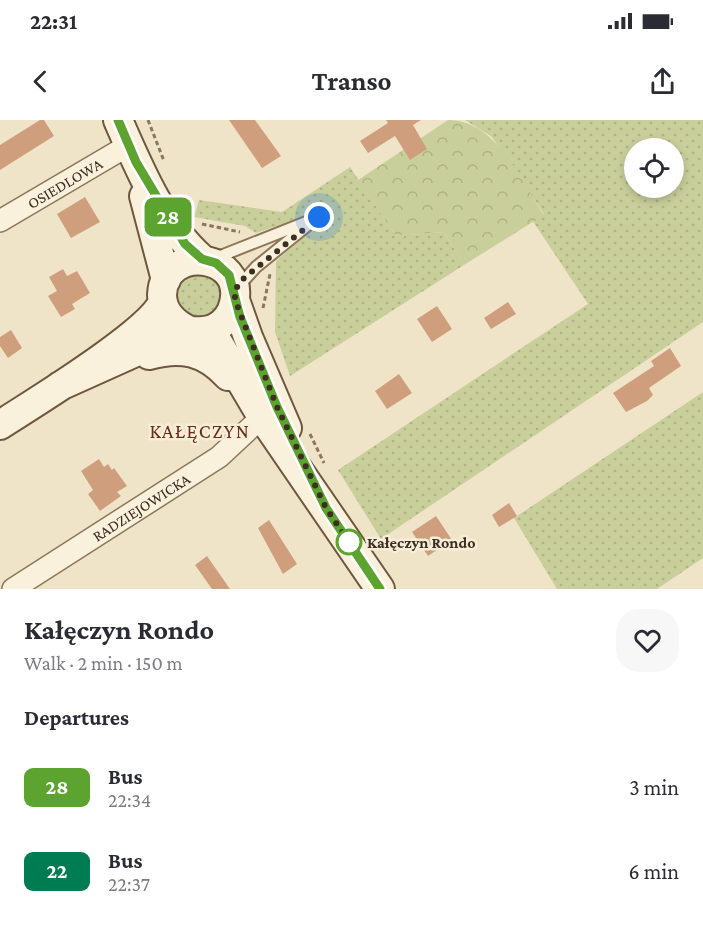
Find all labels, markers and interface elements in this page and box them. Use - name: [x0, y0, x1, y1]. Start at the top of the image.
- text: 22:31: [30, 9, 77, 34]
- icon: back: [24, 65, 57, 98]
- icon: share: [646, 65, 679, 98]
- text: Transo: [311, 66, 392, 96]
- map controls: [624, 138, 684, 198]
- button: locate: [624, 138, 684, 198]
- street label: OSIEDLOWA: [24, 154, 106, 212]
- line badge: 28: [141, 198, 195, 236]
- your location: [304, 202, 334, 232]
- text: 28: [157, 205, 179, 229]
- district label: KAŁĘCZYN: [150, 420, 250, 443]
- street label: RADZIEJOWICKA: [89, 470, 194, 545]
- marker: Kałęczyn Rondo: [336, 529, 362, 555]
- place label: Kałęczyn Rondo: [367, 534, 476, 551]
- button: heart: [616, 609, 679, 672]
- text: Kałęczyn Rondo: [24, 614, 214, 645]
- text: Walk · 2 min · 150 m: [24, 652, 183, 674]
- text: Departures: [24, 705, 129, 730]
- text: Bus: [108, 764, 142, 789]
- text: 28: [46, 775, 68, 799]
- text: 3 min: [629, 775, 679, 800]
- text: 22:34: [108, 789, 151, 811]
- text: Bus: [108, 848, 142, 873]
- text: 22: [46, 859, 68, 883]
- text: 6 min: [628, 859, 679, 884]
- text: 22:37: [108, 873, 150, 895]

